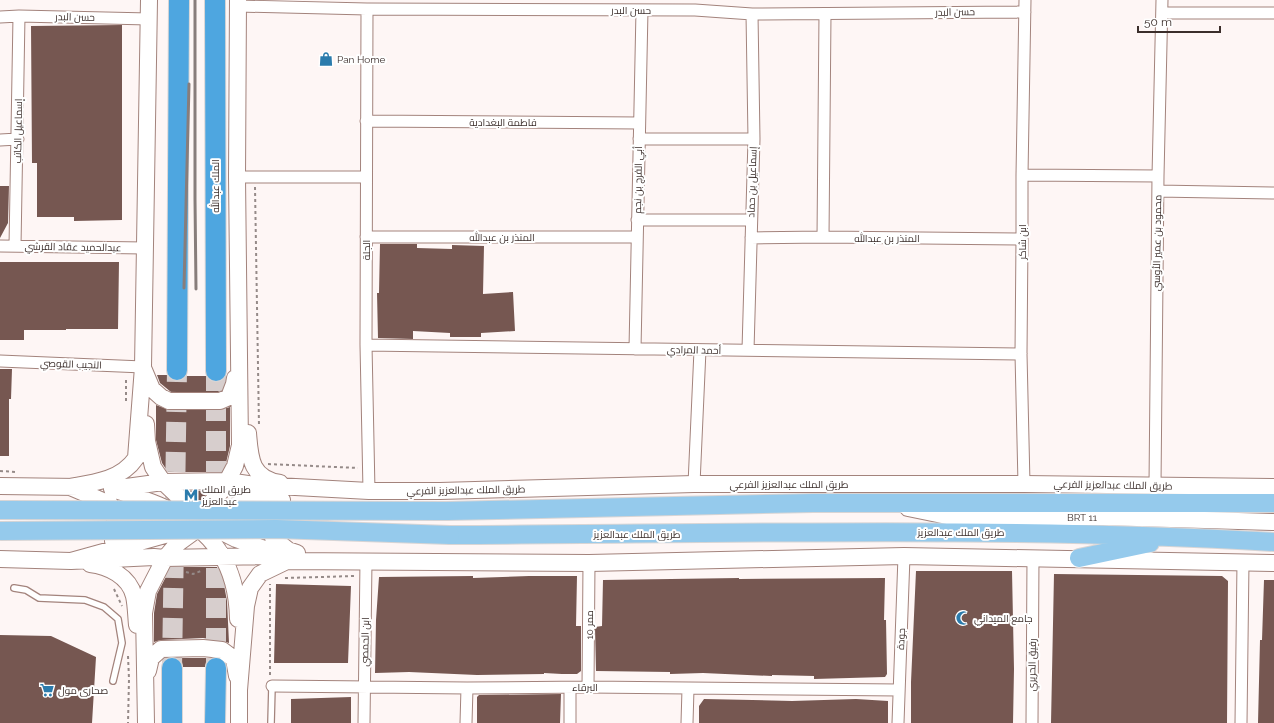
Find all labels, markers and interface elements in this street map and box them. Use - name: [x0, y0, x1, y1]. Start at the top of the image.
- street label: حسن البدر: [610, 5, 651, 17]
- street label: حسن البدر: [934, 6, 975, 19]
- scale bar: [1138, 8, 1220, 34]
- street label: حسن البدر: [54, 11, 95, 24]
- text: 50 m: [1144, 15, 1172, 29]
- shop icon: Pan Home: [318, 51, 334, 67]
- place label: Pan Home: [337, 54, 385, 65]
- street label: إسماعيل الكاتب: [12, 98, 25, 164]
- street label: فاطمة البغدادية: [469, 117, 537, 128]
- street label: أبي الفرج بن نجم: [631, 146, 646, 214]
- street label: إسماعيل بن حماد: [745, 146, 760, 218]
- street label: الملك عبدالله: [208, 159, 221, 213]
- street label: محمود بن عمير الأوسي: [1151, 195, 1165, 291]
- street label: ابن شاكر: [1017, 224, 1029, 261]
- street label: المنذر بن عبدالله: [469, 230, 535, 244]
- street label: المنذر بن عبدالله: [854, 231, 920, 245]
- street label: الجلة: [361, 240, 372, 260]
- street label: عبدالحميد عقاد القرشي: [24, 241, 122, 255]
- street label: أحمد المرادي: [667, 343, 722, 358]
- street label: النجيب القوصي: [40, 357, 102, 373]
- street label: طريق الملك عبدالعزيز الفرعي: [1053, 478, 1173, 494]
- street label: طريق الملك عبدالعزيز الفرعي: [730, 479, 849, 492]
- street label: طريق الملك عبدالعزيز الفرعي: [406, 483, 526, 499]
- place label: طريق الملك عبدالعزيز: [201, 484, 251, 507]
- metro station icon: طريق الملك عبدالعزيز: [183, 487, 199, 503]
- street label: BRT 11: [1067, 512, 1098, 523]
- street label: طريق الملك عبدالعزيز: [917, 527, 1004, 539]
- street label: طريق الملك عبدالعزيز: [593, 529, 680, 541]
- street label: ممر 10: [584, 610, 595, 640]
- mosque icon: جامع الميداني: [955, 610, 971, 626]
- place label: جامع الميداني: [974, 613, 1032, 626]
- street label: ابن الحمصي: [359, 617, 373, 667]
- street label: جودة: [895, 628, 907, 650]
- street label: رفيق الحريري: [1026, 638, 1040, 692]
- supermarket icon: صحارى مول: [39, 682, 55, 698]
- street label: البرقاء: [572, 682, 598, 693]
- place label: صحارى مول: [58, 685, 108, 697]

